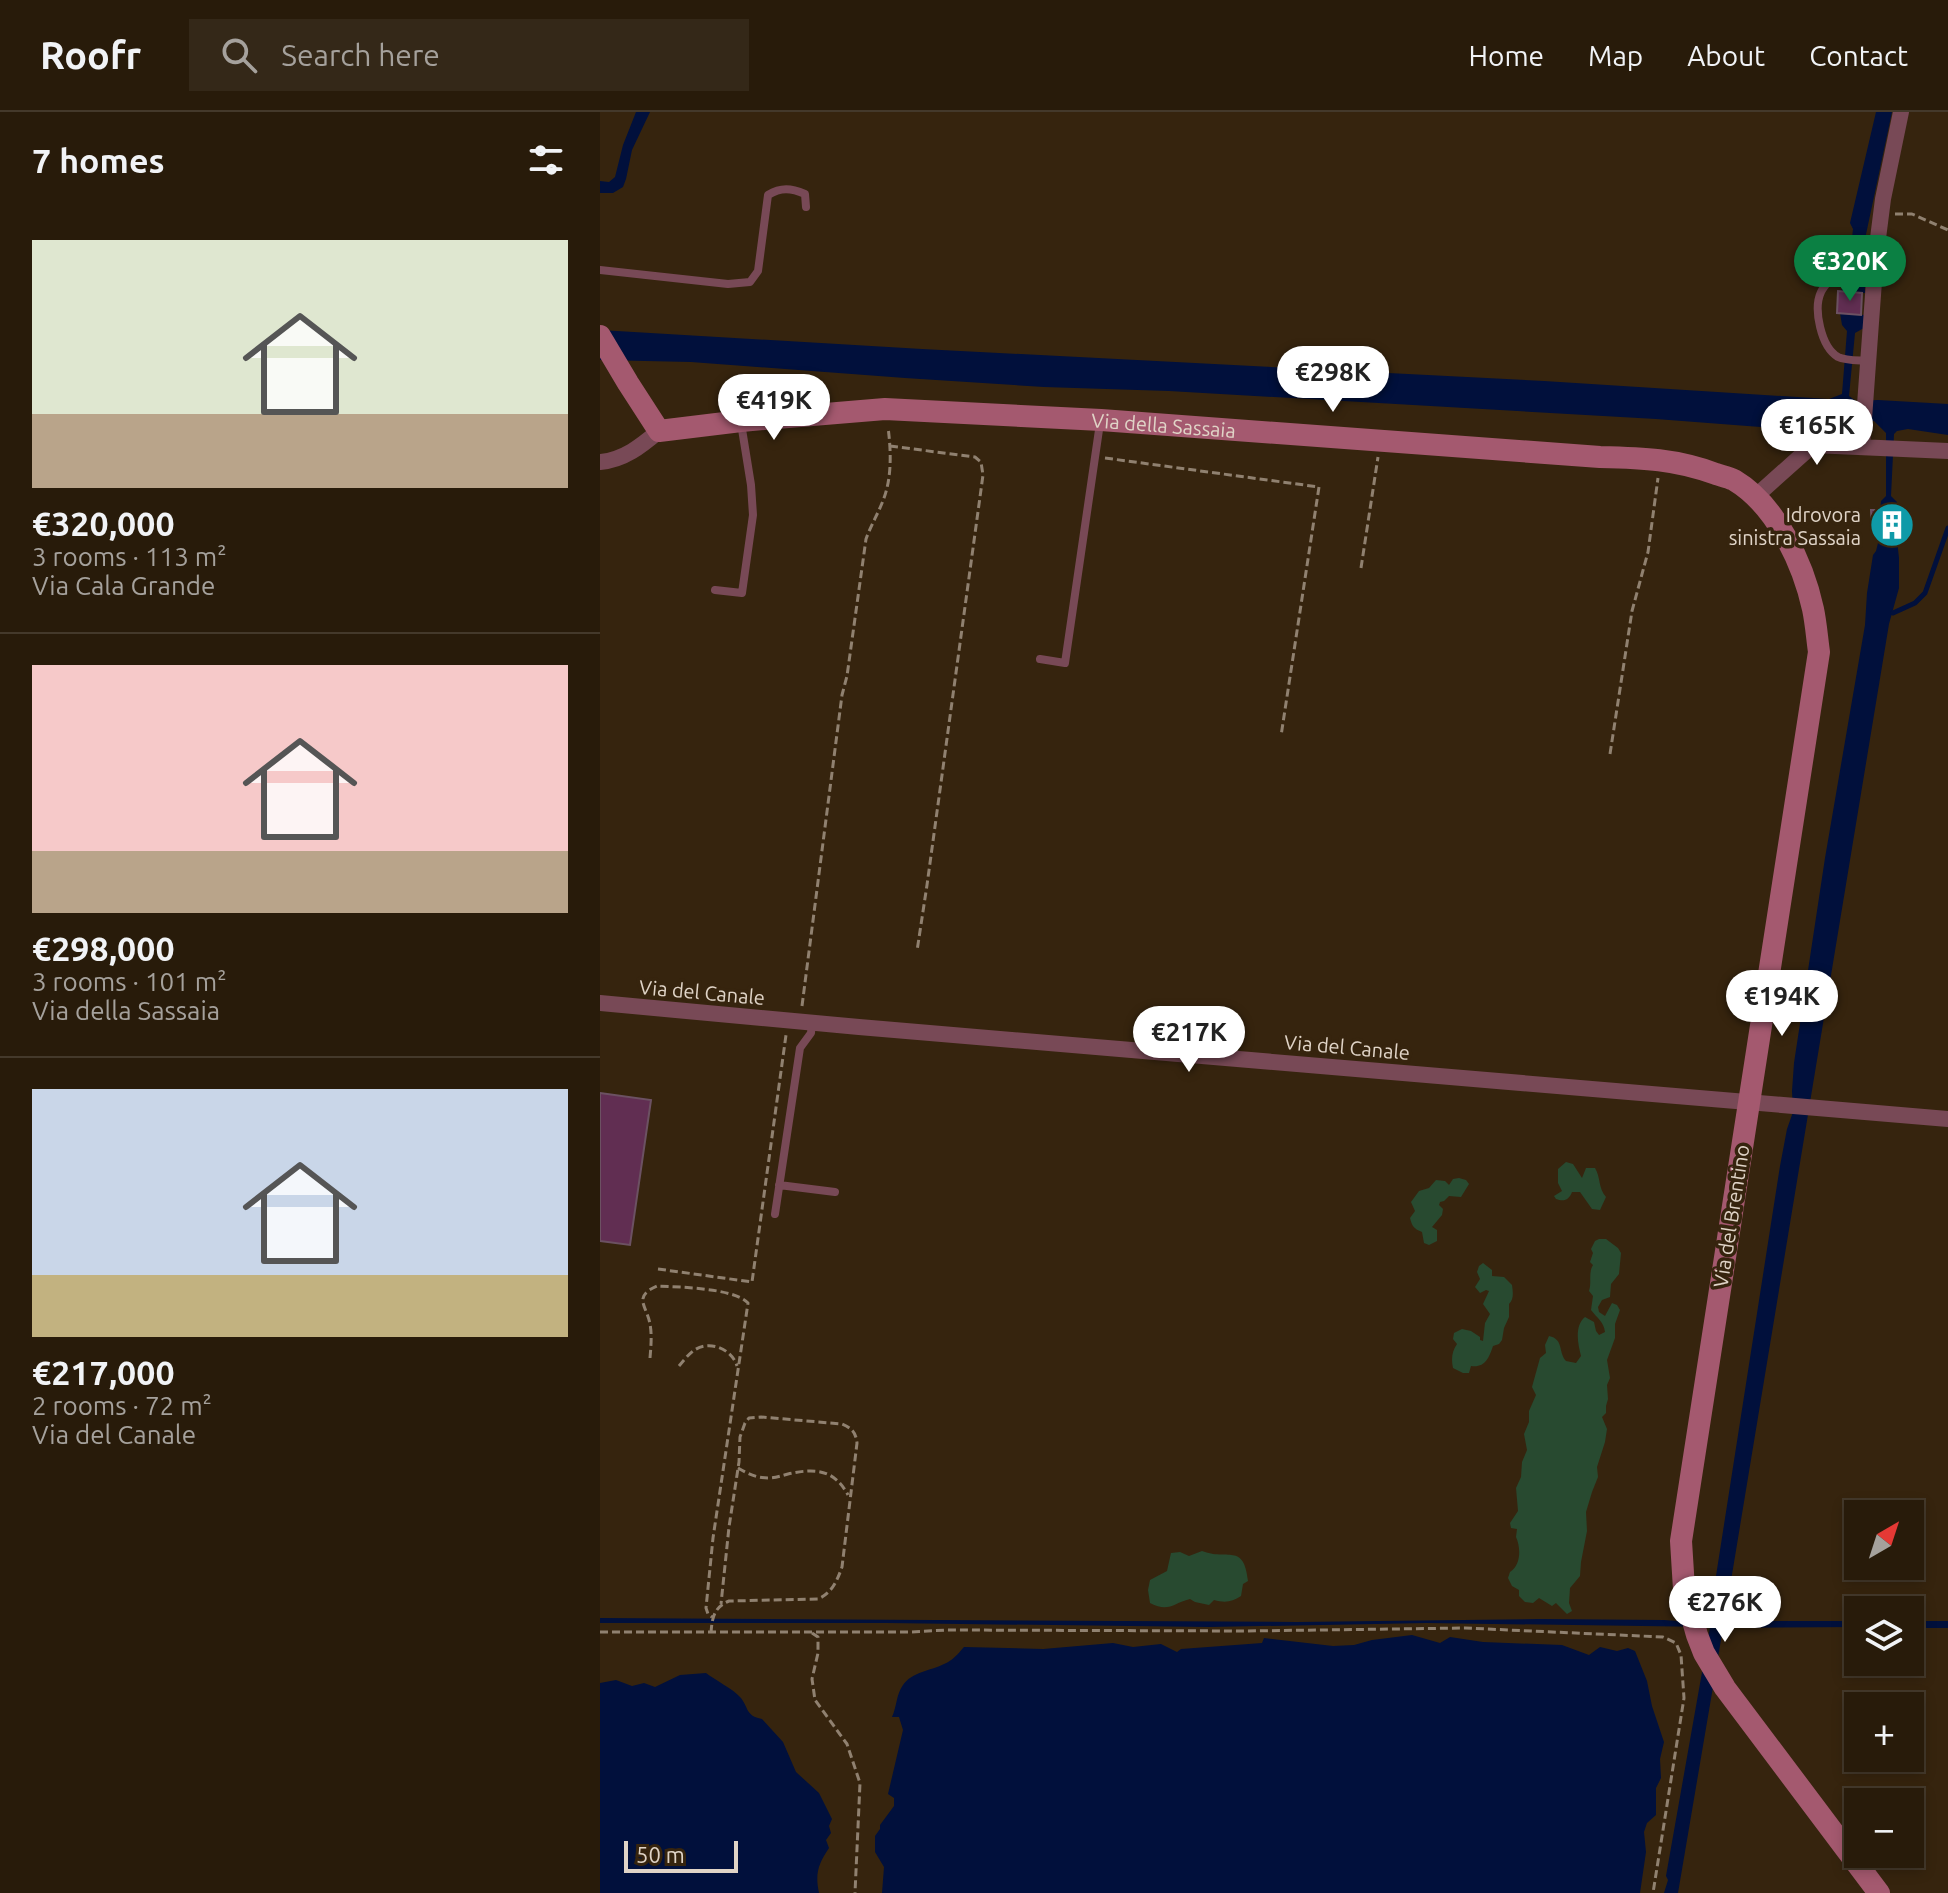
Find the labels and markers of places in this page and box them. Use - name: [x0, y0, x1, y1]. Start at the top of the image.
- pin: €320K: [1794, 235, 1906, 303]
- pin: €298K: [1277, 346, 1389, 414]
- pin: €419K: [718, 374, 830, 442]
- pin: €165K: [1761, 399, 1873, 467]
- building icon: Idrovora sinistra Sassaia: [1868, 501, 1916, 549]
- place label: Idrovora sinistra Sassaia: [1729, 503, 1861, 549]
- pin: €194K: [1726, 970, 1838, 1038]
- pin: €217K: [1133, 1006, 1245, 1074]
- pin: €276K: [1669, 1576, 1781, 1644]

